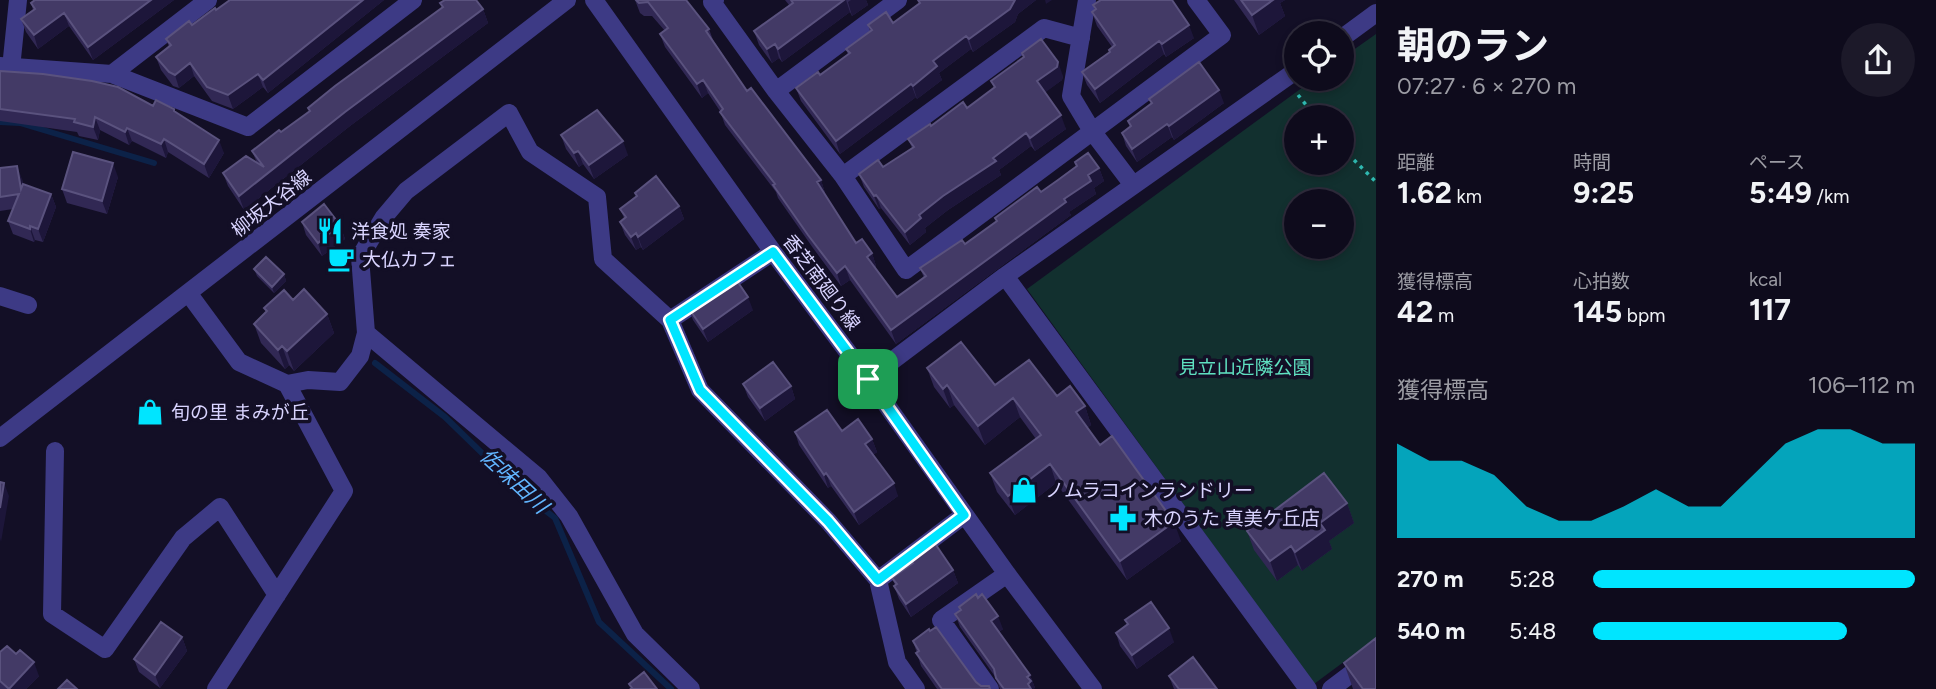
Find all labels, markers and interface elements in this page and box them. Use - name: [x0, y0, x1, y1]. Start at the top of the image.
- map controls: [1284, 21, 1354, 259]
- button: locate: [1284, 21, 1354, 91]
- text: 朝のラン: [1397, 23, 1549, 69]
- button: share: [1841, 23, 1915, 97]
- text: 07:27 · 6 × 270 m: [1397, 72, 1576, 100]
- button: +: [1284, 105, 1354, 175]
- text: 距離: [1397, 151, 1435, 174]
- text: 時間: [1573, 151, 1611, 174]
- text: ペース: [1749, 151, 1805, 174]
- street label: 柳坂大谷線: [227, 165, 316, 242]
- text: 1.62: [1397, 174, 1452, 211]
- text: 9:25: [1573, 174, 1634, 211]
- text: 5:49: [1749, 174, 1812, 211]
- text: km: [1452, 185, 1482, 208]
- text: /km: [1812, 185, 1849, 208]
- button: −: [1284, 189, 1354, 259]
- restaurant icon: 洋食処 奏家: [315, 216, 345, 246]
- place label: 洋食処 奏家: [351, 220, 451, 243]
- street label: 香芝南廻り線: [778, 230, 865, 335]
- cafe icon: 大仏カフェ: [326, 244, 356, 274]
- place label: 大仏カフェ: [362, 248, 457, 271]
- text: kcal: [1749, 268, 1782, 291]
- text: 獲得標高: [1397, 270, 1473, 293]
- text: 心拍数: [1573, 270, 1630, 293]
- text: 117: [1749, 291, 1791, 328]
- text: 42: [1397, 293, 1433, 330]
- text: 145: [1573, 293, 1622, 330]
- text: m: [1433, 304, 1454, 327]
- text: bpm: [1622, 304, 1665, 327]
- pin: [838, 349, 898, 409]
- park label: 見立山近隣公園: [1178, 356, 1312, 379]
- icon: arrive: [849, 360, 887, 398]
- text: 106–112 m: [1808, 371, 1915, 399]
- text: 獲得標高: [1397, 376, 1489, 404]
- shop icon: 旬の里 まみが丘: [135, 397, 165, 427]
- place label: 旬の里 まみが丘: [171, 401, 309, 424]
- water label: 佐味田川: [475, 443, 555, 520]
- shop icon: ノムラコインランドリー: [1009, 475, 1039, 505]
- place label: ノムラコインランドリー: [1045, 479, 1253, 502]
- pharmacy icon: 木のうた 真美ケ丘店: [1108, 503, 1138, 533]
- place label: 木のうた 真美ケ丘店: [1144, 507, 1320, 530]
- text: 270 m: [1397, 565, 1464, 593]
- text: 5:28: [1509, 565, 1555, 593]
- text: 540 m: [1397, 617, 1465, 645]
- text: 5:48: [1509, 617, 1556, 645]

